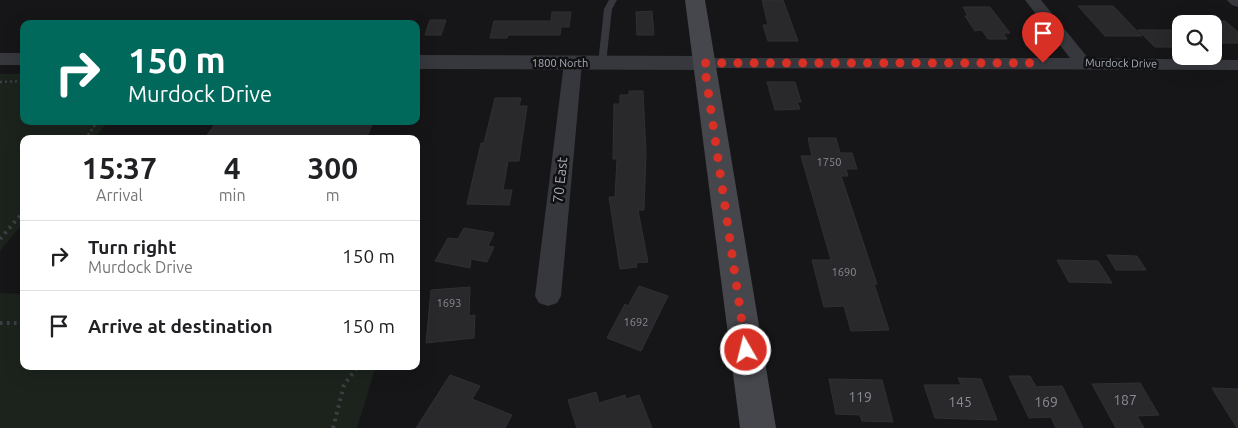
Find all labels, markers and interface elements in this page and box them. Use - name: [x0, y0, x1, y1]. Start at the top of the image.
- pin: [1022, 12, 1064, 63]
- map controls: [1172, 15, 1222, 65]
- button: search: [1172, 15, 1222, 65]
- icon: arrive: [1029, 19, 1057, 47]
- icon: right: [45, 40, 110, 105]
- text: 150 m: [128, 40, 226, 80]
- street label: Murdock Drive: [1085, 56, 1157, 70]
- street label: 1800 North: [532, 57, 588, 69]
- text: Murdock Drive: [128, 81, 272, 106]
- text: 15:37: [82, 151, 157, 185]
- text: 4: [224, 151, 241, 185]
- text: 300: [307, 151, 358, 185]
- street label: 70 East: [550, 156, 570, 204]
- house number: 1750: [817, 156, 841, 168]
- text: Arrival: [96, 186, 143, 204]
- text: min: [219, 186, 246, 204]
- text: m: [326, 186, 340, 204]
- text: Turn right: [88, 236, 176, 258]
- icon: right: [45, 242, 73, 270]
- text: 150 m: [342, 245, 395, 267]
- text: Murdock Drive: [88, 258, 193, 276]
- house number: 1690: [832, 266, 856, 278]
- house number: 1693: [437, 297, 461, 309]
- icon: arrive: [45, 312, 73, 340]
- text: Arrive at destination: [88, 315, 273, 337]
- text: 150 m: [342, 315, 395, 337]
- house number: 1692: [624, 316, 648, 328]
- position arrow: [719, 323, 771, 375]
- house number: 119: [848, 389, 872, 405]
- house number: 187: [1113, 392, 1137, 408]
- house number: 145: [948, 394, 972, 410]
- house number: 169: [1034, 394, 1058, 410]

